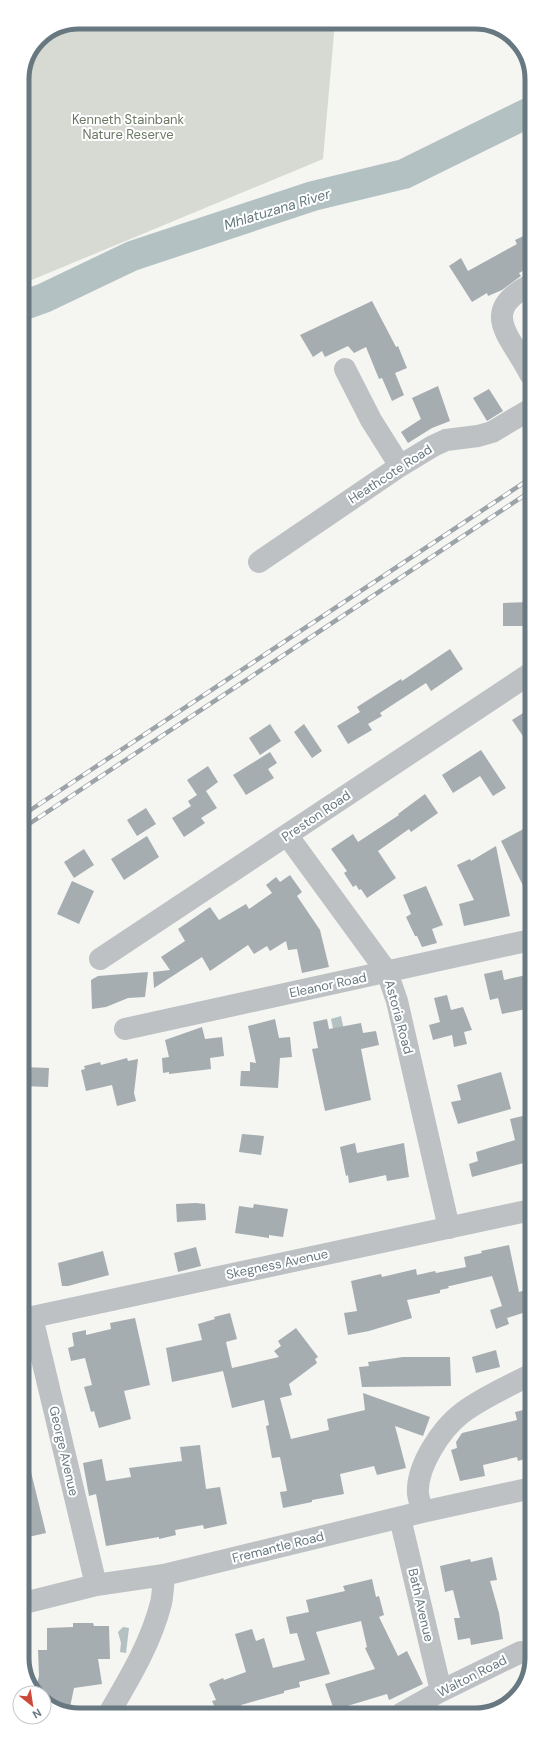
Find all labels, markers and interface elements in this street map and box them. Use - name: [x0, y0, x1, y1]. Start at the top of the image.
- park label: Kenneth Stainbank Nature Reserve: [72, 111, 185, 143]
- water label: Mhlatuzana River: [222, 184, 333, 234]
- street label: Heathcote Road: [345, 441, 435, 507]
- street label: Preston Road: [278, 787, 354, 845]
- street label: Eleanor Road: [288, 969, 368, 1001]
- street label: Astoria Road: [381, 978, 417, 1056]
- street label: Skegness Avenue: [224, 1245, 330, 1283]
- street label: George Avenue: [45, 1404, 83, 1498]
- street label: Fremantle Road: [230, 1527, 326, 1567]
- street label: Bath Avenue: [404, 1567, 438, 1643]
- street label: Walton Road: [434, 1651, 510, 1701]
- north arrow: [12, 1685, 52, 1725]
- text: N: [30, 1706, 44, 1722]

